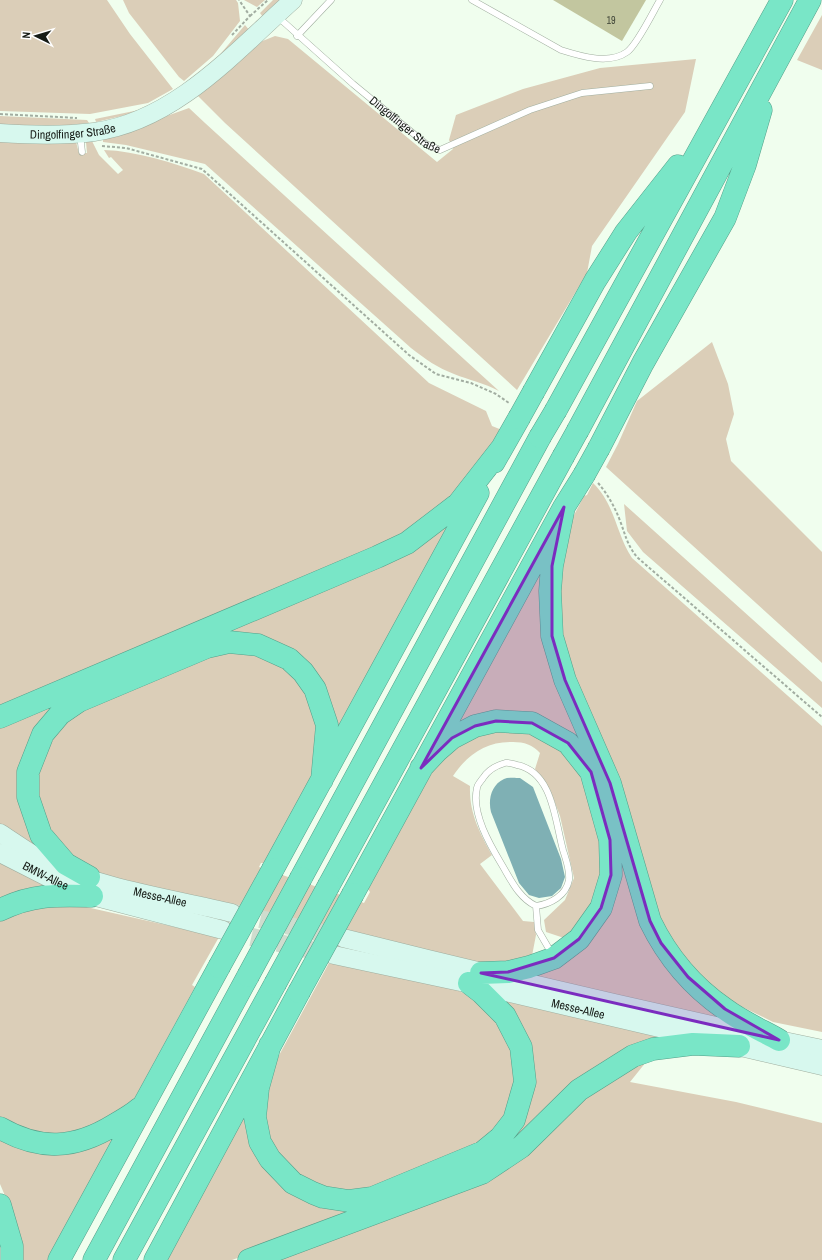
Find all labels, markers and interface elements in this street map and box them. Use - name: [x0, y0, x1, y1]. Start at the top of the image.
- house number: 19: [606, 14, 616, 27]
- north arrow: [16, 16, 56, 56]
- text: N: [19, 31, 33, 39]
- street label: Dingolfinger Straße: [366, 93, 443, 157]
- street label: Dingolfinger Straße: [30, 120, 117, 143]
- street label: BMW-Allee: [20, 858, 71, 894]
- street label: Messe-Allee: [132, 883, 188, 911]
- street label: Messe-Allee: [550, 995, 606, 1023]

